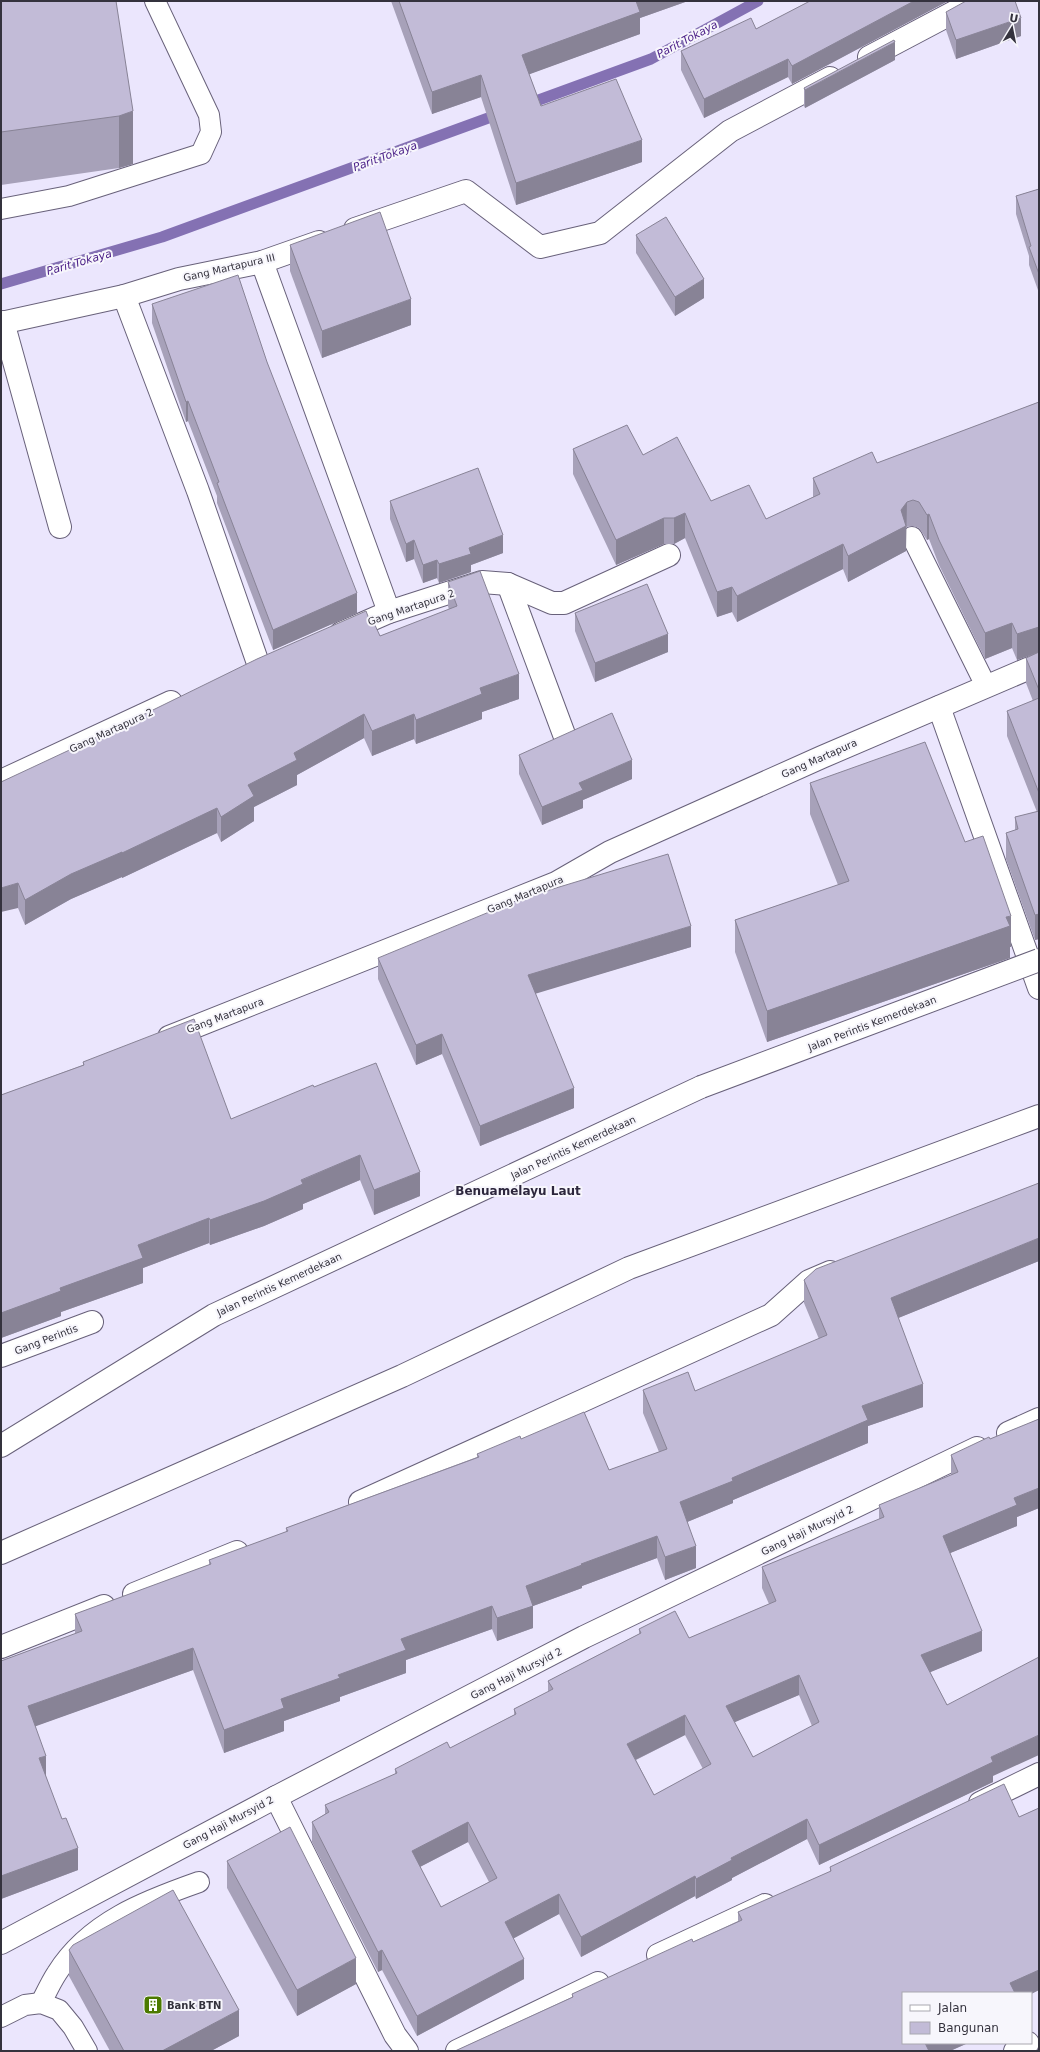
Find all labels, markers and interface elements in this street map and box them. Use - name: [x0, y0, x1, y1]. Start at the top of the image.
- north arrow: [992, 8, 1032, 48]
- text: U: [1008, 11, 1019, 26]
- water label: Parit Tokaya: [655, 18, 720, 61]
- water label: Parit Tokaya: [351, 139, 419, 174]
- water label: Parit Tokaya: [45, 247, 113, 278]
- street label: Gang Martapura III: [182, 252, 276, 283]
- street label: Gang Martapura 2: [366, 587, 456, 628]
- street label: Gang Martapura 2: [68, 706, 155, 755]
- street label: Gang Martapura: [780, 737, 859, 780]
- street label: Gang Martapura: [485, 873, 565, 915]
- street label: Jalan Perintis Kemerdekaan: [806, 994, 938, 1053]
- street label: Gang Martapura: [185, 996, 265, 1035]
- street label: Jalan Perintis Kemerdekaan: [508, 1114, 637, 1182]
- district label: Benuamelayu Laut: [455, 1184, 581, 1198]
- street label: Jalan Perintis Kemerdekaan: [214, 1251, 343, 1319]
- street label: Gang Perintis: [13, 1322, 79, 1357]
- street label: Gang Haji Mursyid 2: [759, 1503, 855, 1558]
- street label: Gang Haji Mursyid 2: [469, 1646, 564, 1701]
- street label: Gang Haji Mursyid 2: [181, 1794, 275, 1851]
- legend: [902, 1992, 1032, 2044]
- building icon: Bank BTN: [142, 1994, 164, 2016]
- place label: Bank BTN: [167, 2000, 221, 2011]
- text: Jalan: [937, 2001, 967, 2015]
- text: Bangunan: [938, 2021, 999, 2035]

